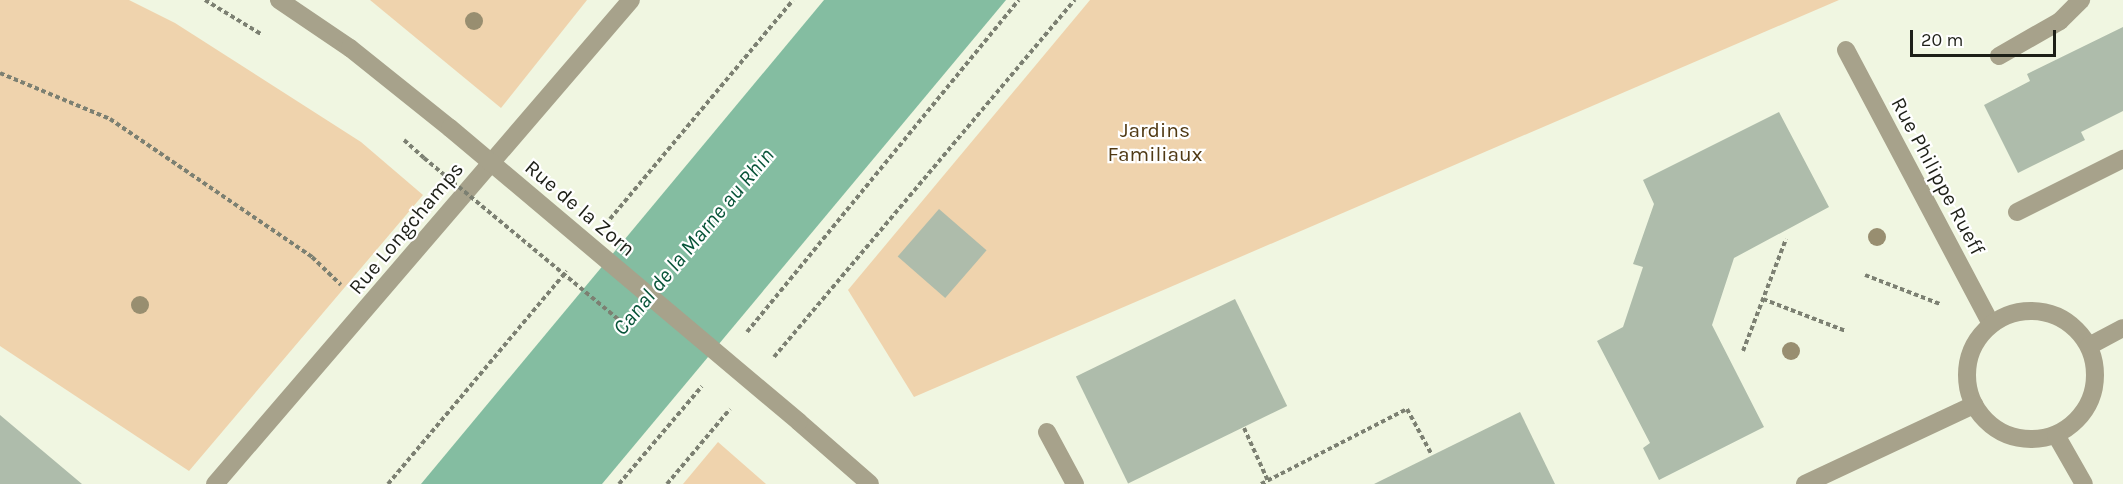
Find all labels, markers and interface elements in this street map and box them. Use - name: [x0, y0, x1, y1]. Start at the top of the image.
- scale bar: [1913, 18, 2058, 56]
- text: 20 m: [1921, 29, 1963, 51]
- street label: Rue Philippe Rueff: [1886, 93, 1990, 259]
- park label: Jardins Familiaux: [1107, 117, 1203, 167]
- water label: Canal de la Marne au Rhin: [608, 143, 780, 341]
- street label: Rue de la Zorn: [520, 155, 640, 261]
- street label: Rue Longchamps: [343, 157, 469, 299]

